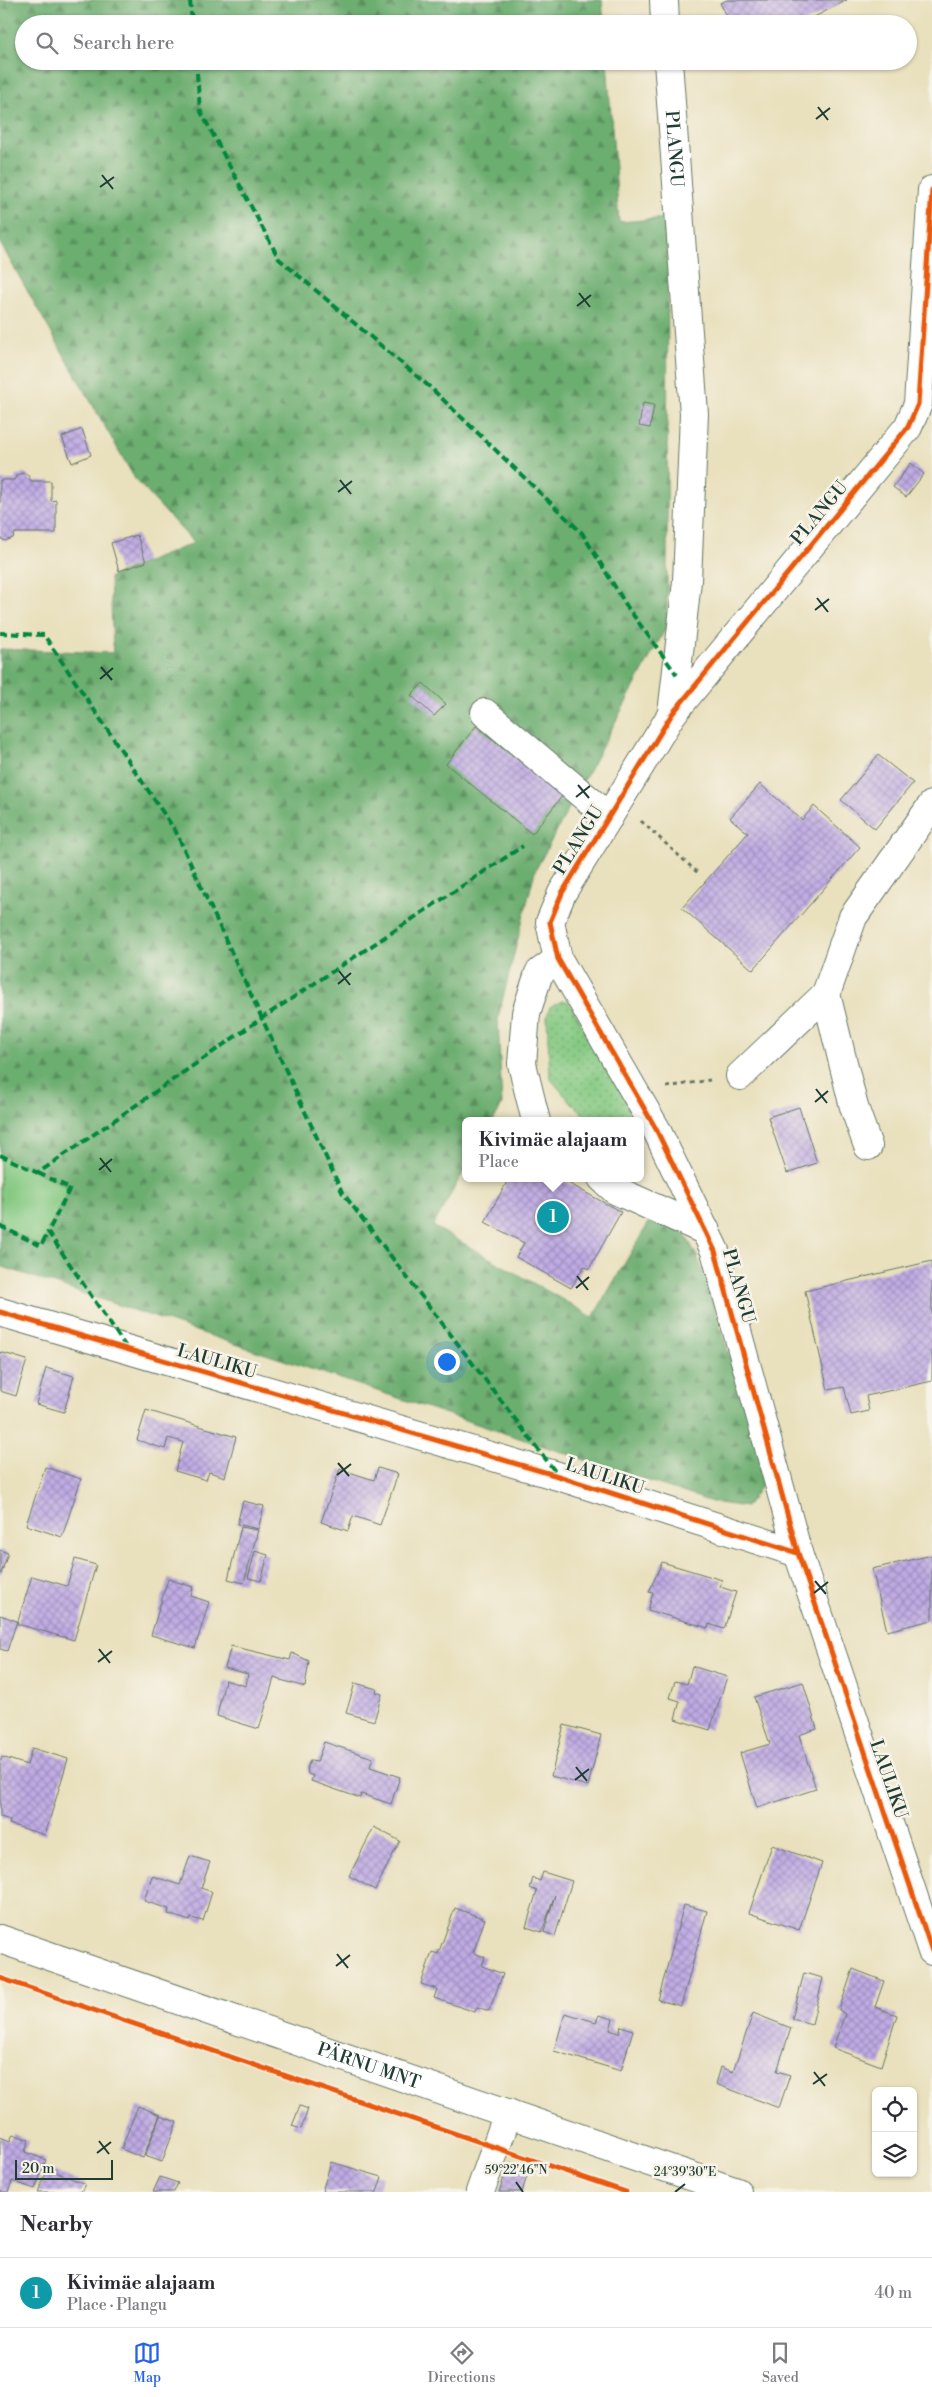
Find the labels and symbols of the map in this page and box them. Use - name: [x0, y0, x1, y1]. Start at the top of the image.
- street label: PLANGU: [660, 110, 688, 189]
- street label: PLANGU: [786, 476, 853, 550]
- street label: PLANGU: [548, 801, 609, 879]
- pin: 1: [537, 1198, 569, 1236]
- street label: PLANGU: [717, 1246, 760, 1327]
- street label: LAULIKU: [174, 1339, 260, 1384]
- your location: [434, 1349, 460, 1375]
- street label: LAULIKU: [562, 1453, 648, 1500]
- street label: LAULIKU: [864, 1737, 913, 1822]
- street label: PÄRNU MNT: [314, 2038, 424, 2095]
- scale bar: [15, 2157, 112, 2180]
- text: 59°22'46"N: [485, 2163, 547, 2178]
- text: 24°39'30"E: [654, 2165, 716, 2180]

